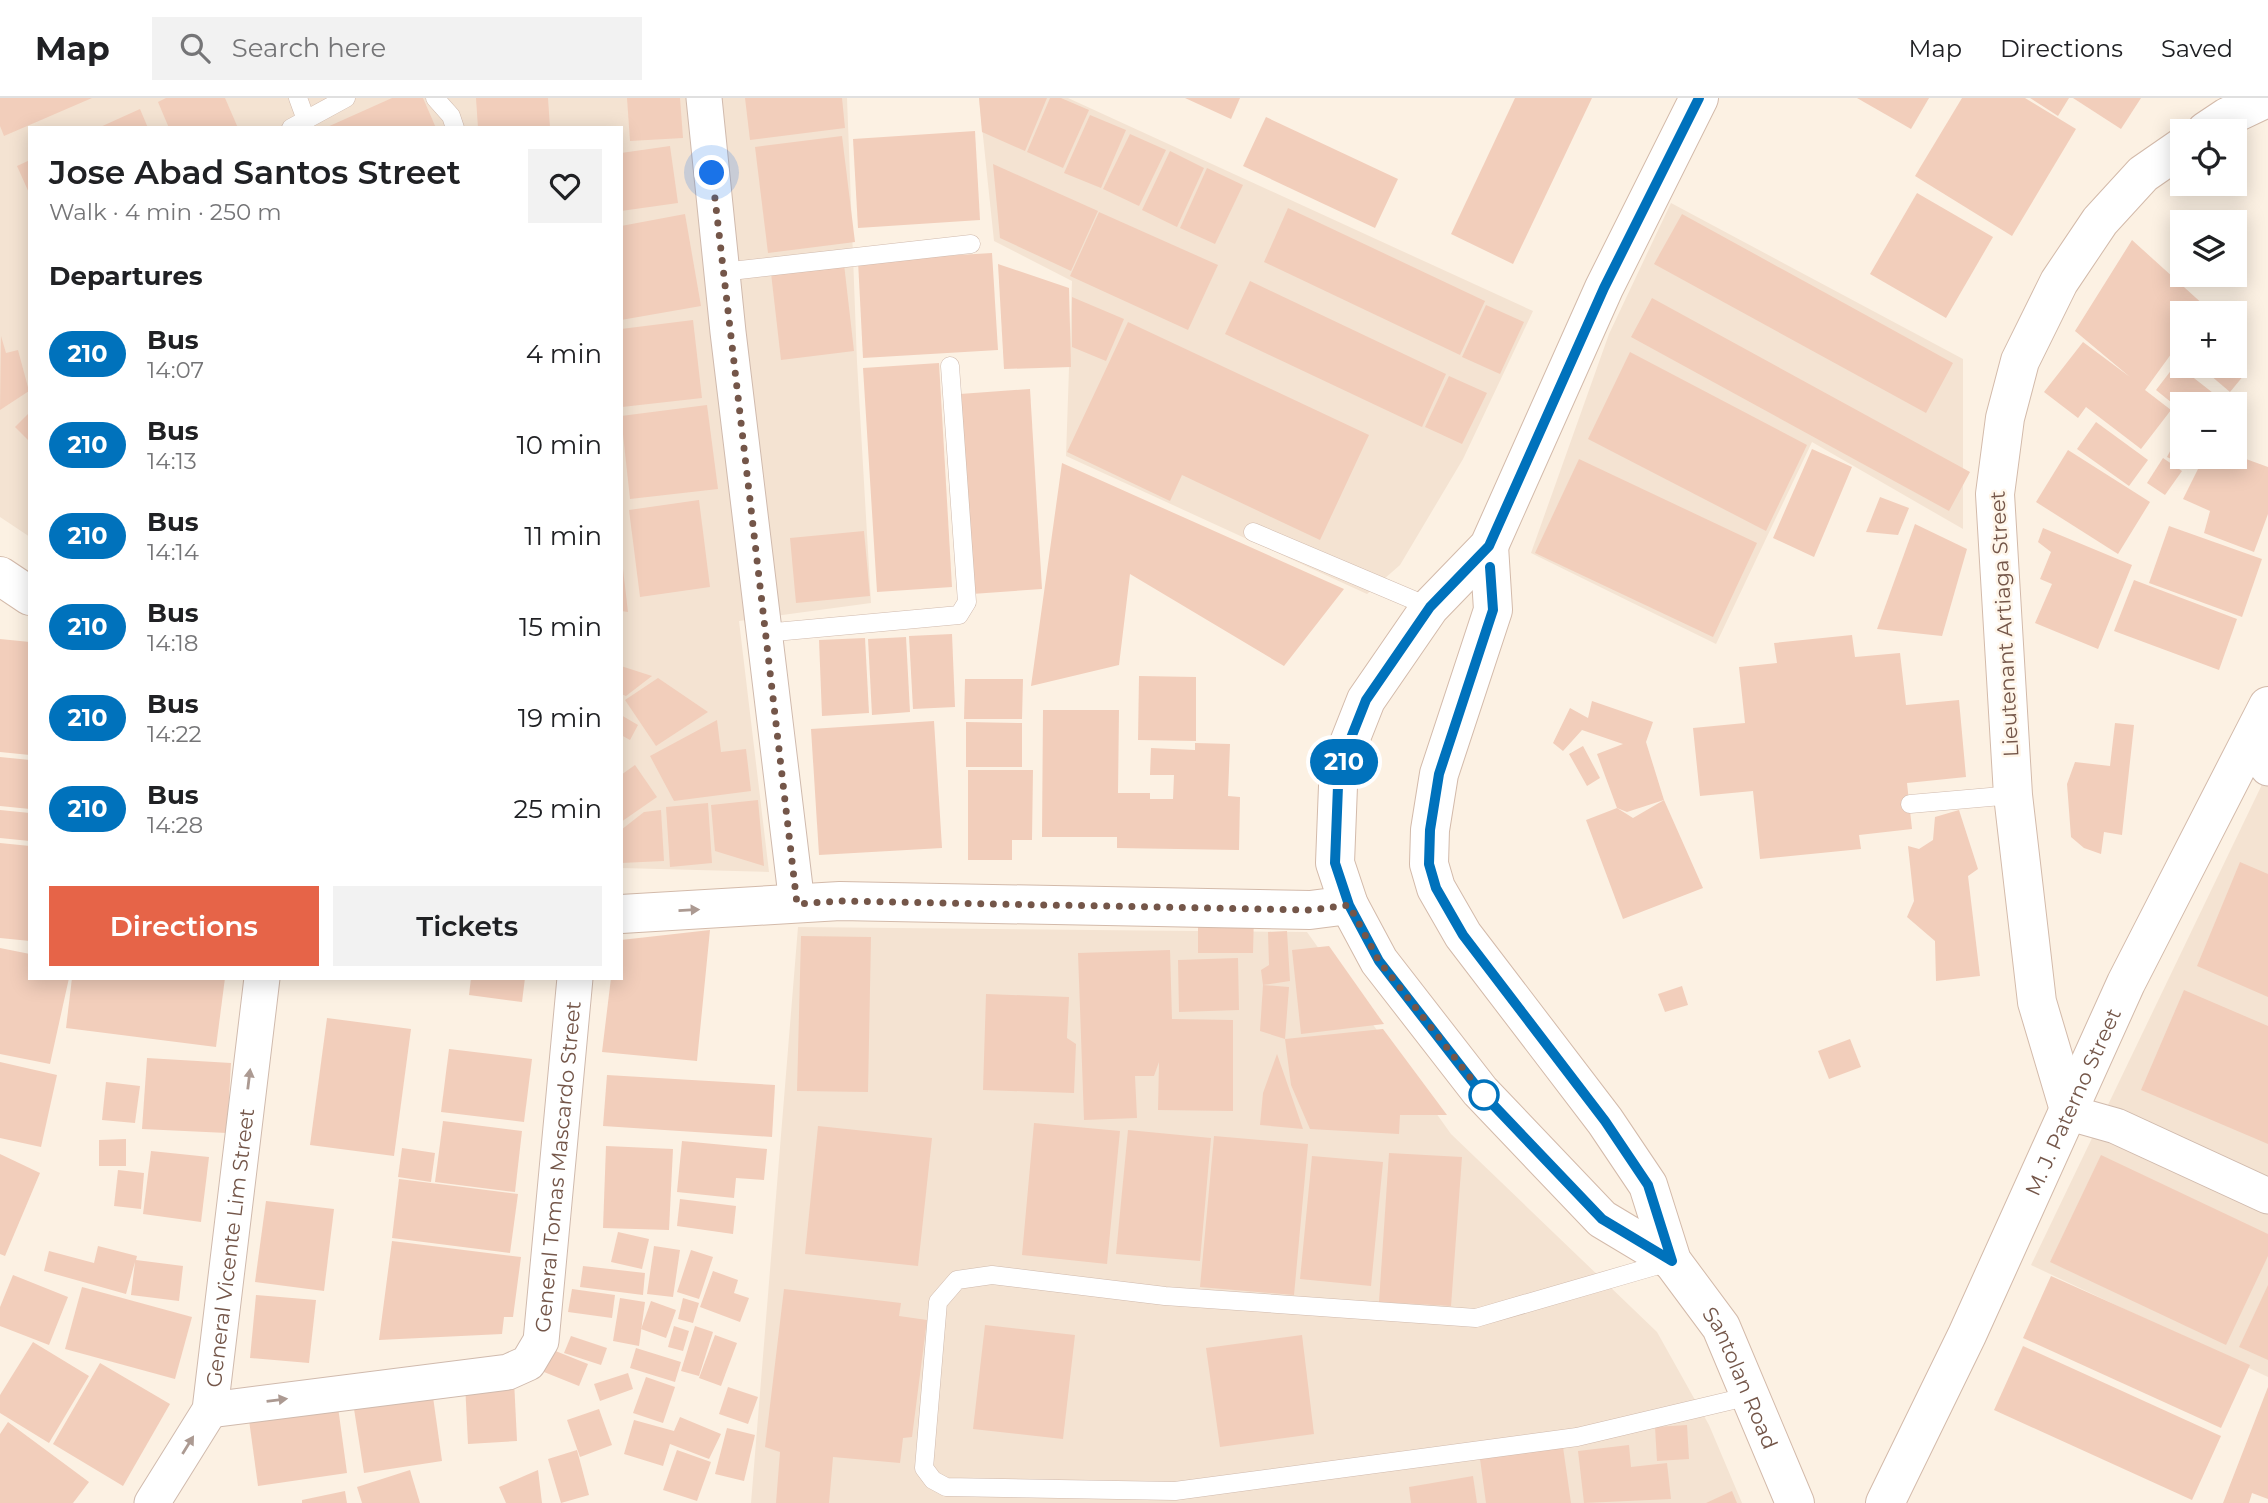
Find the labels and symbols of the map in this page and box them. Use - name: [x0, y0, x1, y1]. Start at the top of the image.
- your location: [694, 155, 729, 190]
- street label: Lieutenant Artiaga Street: [1985, 490, 2023, 758]
- line badge: 210: [1304, 739, 1384, 785]
- one-way arrow: [679, 904, 701, 915]
- street label: General Tomas Mascardo Street: [529, 1000, 585, 1334]
- street label: M. J. Paterno Street: [2019, 1004, 2126, 1199]
- one-way arrow: [244, 1068, 255, 1090]
- unlabelled marker: [1469, 1080, 1499, 1110]
- street label: General Vicente Lim Street: [200, 1107, 259, 1389]
- street label: Santolan Road: [1698, 1301, 1783, 1453]
- one-way arrow: [266, 1395, 288, 1406]
- one-way arrow: [182, 1435, 194, 1454]

